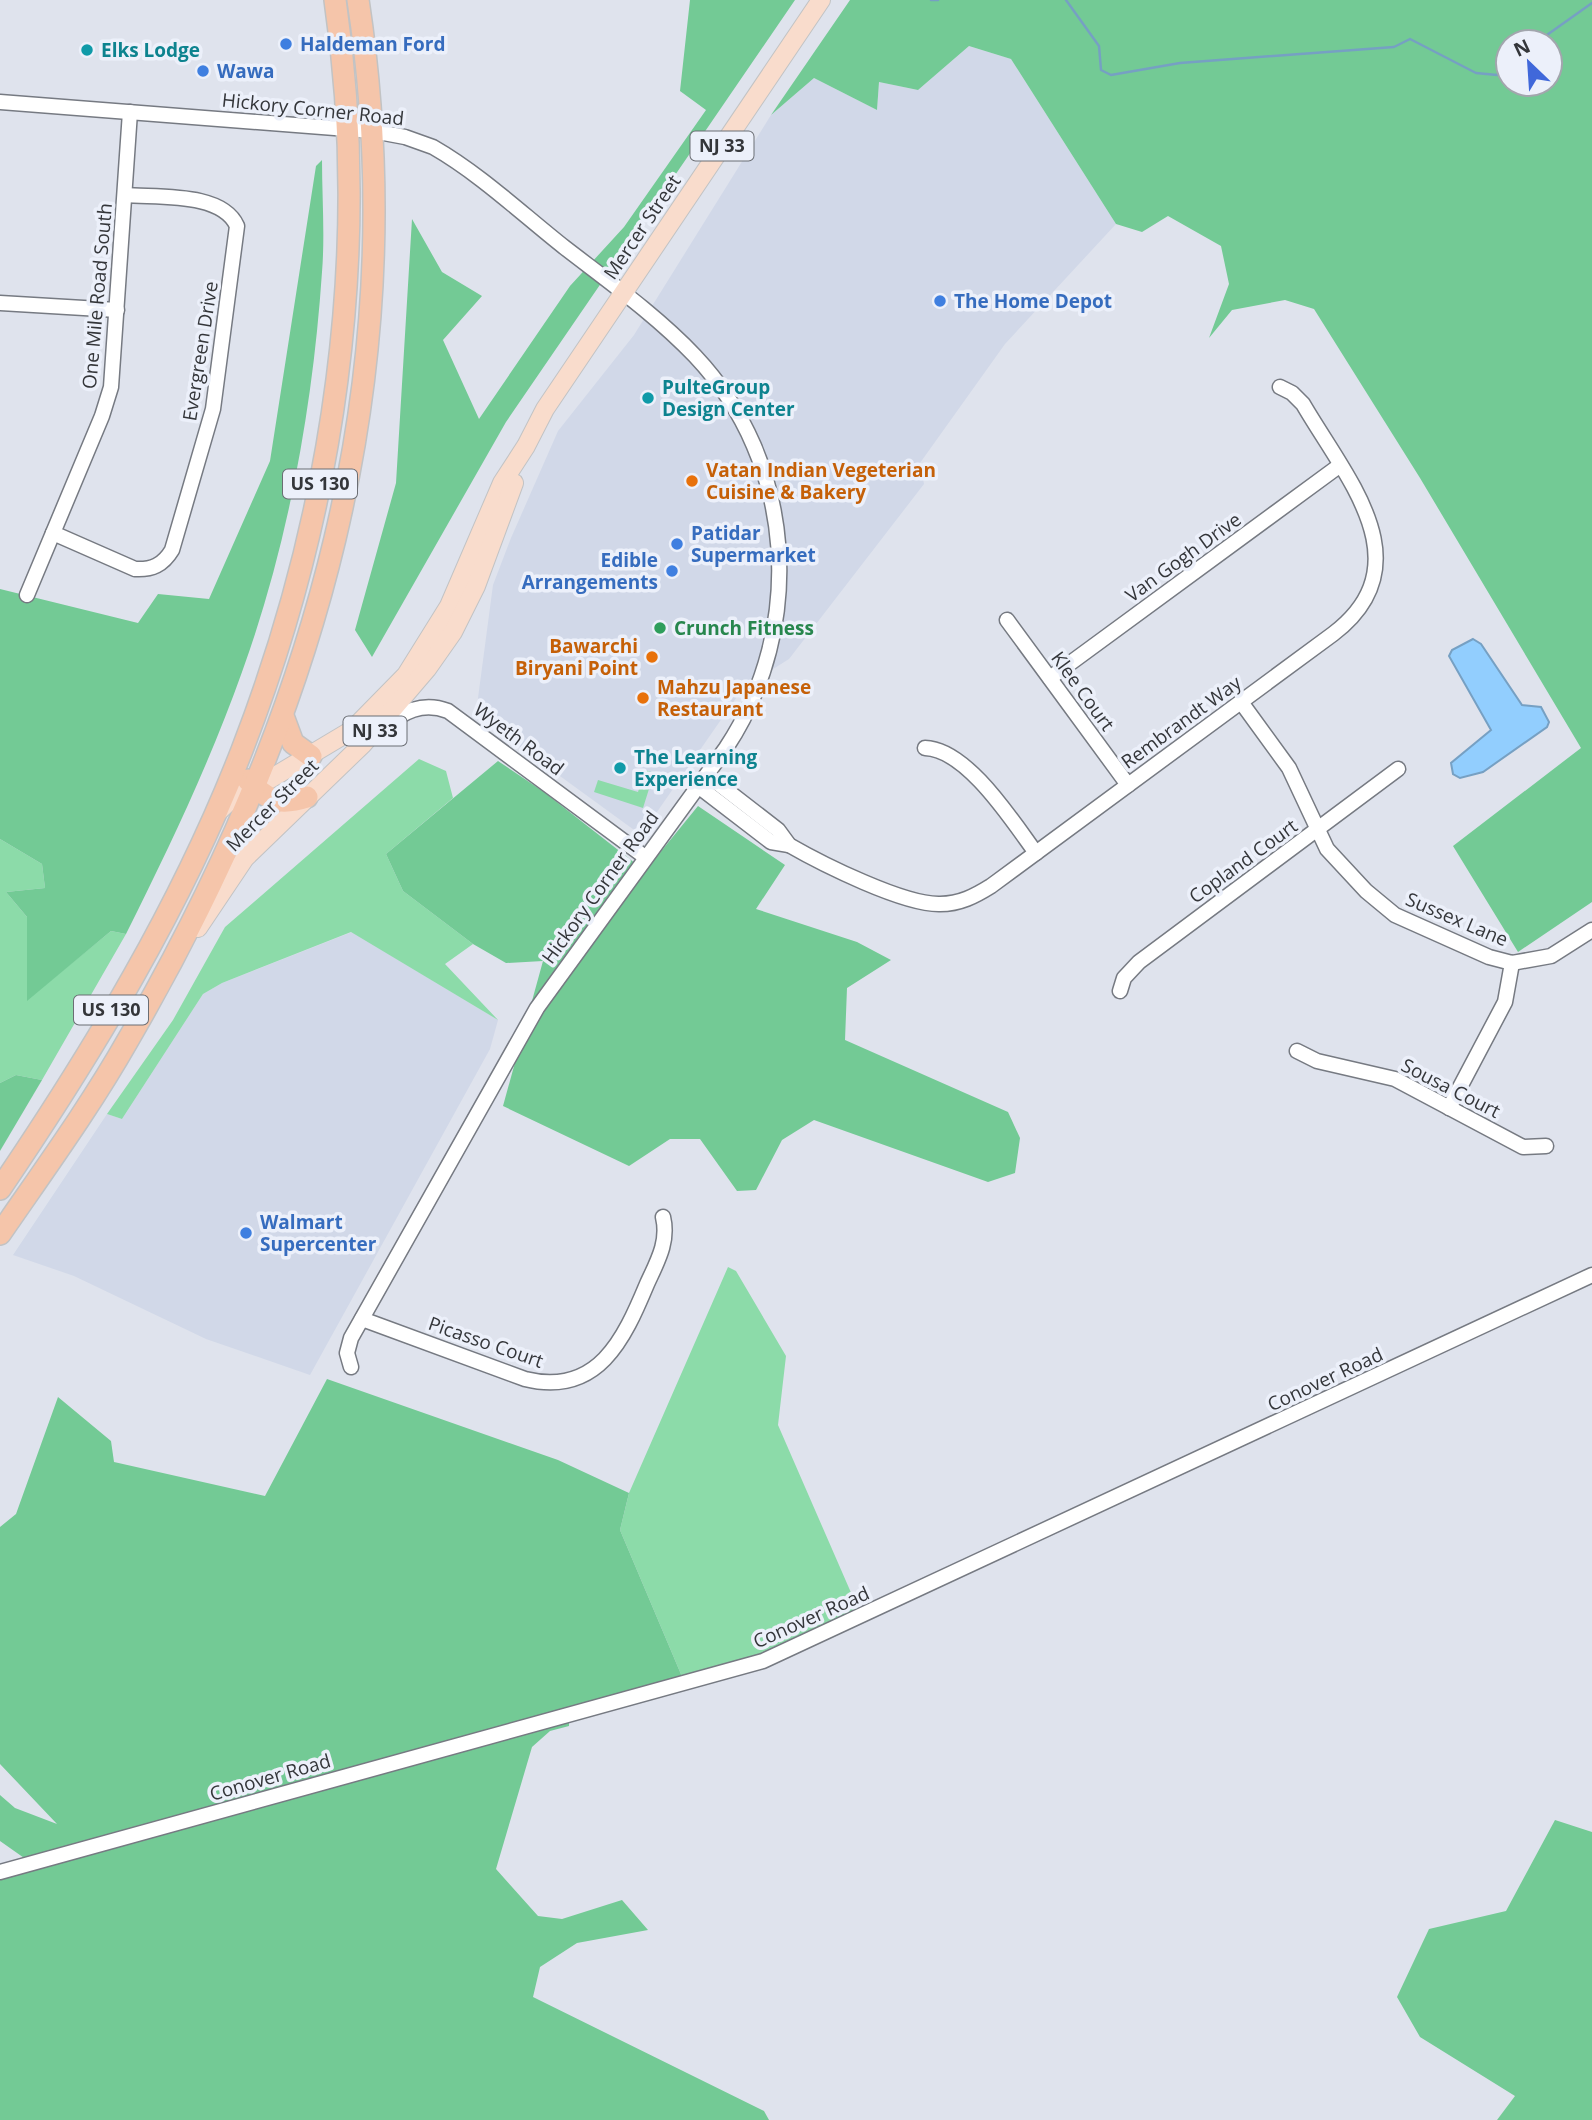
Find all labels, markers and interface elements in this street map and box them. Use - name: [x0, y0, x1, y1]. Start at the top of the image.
- north arrow: [1494, 28, 1564, 98]
- place label: Haldeman Ford: [300, 31, 445, 57]
- text: N: [1509, 33, 1534, 63]
- marker: Haldeman Ford: [278, 36, 294, 52]
- place label: Elks Lodge: [101, 37, 200, 63]
- marker: Elks Lodge: [79, 42, 95, 58]
- place label: Wawa: [217, 58, 275, 84]
- marker: Wawa: [195, 63, 211, 79]
- street label: Hickory Corner Road: [221, 87, 405, 131]
- road number: NJ 33: [690, 132, 754, 160]
- street label: Mercer Street: [597, 169, 687, 284]
- street label: One Mile Road South: [76, 202, 118, 390]
- street label: Evergreen Drive: [176, 279, 224, 423]
- place label: The Home Depot: [954, 288, 1112, 314]
- marker: The Home Depot: [932, 293, 948, 309]
- place label: PulteGroup Design Center: [662, 374, 795, 422]
- marker: PulteGroup Design Center: [640, 390, 656, 406]
- place label: Vatan Indian Vegeterian Cuisine & Bakery: [706, 457, 936, 505]
- road number: US 130: [283, 470, 357, 498]
- marker: Vatan Indian Vegeterian Cuisine & Bakery: [684, 473, 700, 489]
- street label: Van Gogh Drive: [1120, 506, 1246, 608]
- place label: Patidar Supermarket: [691, 520, 816, 568]
- marker: Patidar Supermarket: [669, 536, 685, 552]
- place label: Edible Arrangements: [522, 547, 658, 595]
- marker: Edible Arrangements: [664, 563, 680, 579]
- place label: Crunch Fitness: [674, 615, 814, 641]
- marker: Crunch Fitness: [652, 620, 668, 636]
- place label: Bawarchi Biryani Point: [515, 633, 638, 681]
- street label: Klee Court: [1045, 646, 1121, 736]
- marker: Bawarchi Biryani Point: [644, 649, 660, 665]
- street label: Rembrandt Way: [1116, 669, 1247, 774]
- place label: Mahzu Japanese Restaurant: [657, 674, 811, 722]
- marker: Mahzu Japanese Restaurant: [635, 690, 651, 706]
- street label: Wyeth Road: [469, 697, 569, 781]
- road number: NJ 33: [344, 716, 406, 746]
- place label: The Learning Experience: [634, 744, 757, 792]
- street label: Mercer Street: [220, 753, 324, 857]
- marker: The Learning Experience: [612, 760, 628, 776]
- street label: Hickory Corner Road: [536, 805, 664, 969]
- street label: Copland Court: [1184, 813, 1303, 909]
- street label: Sussex Lane: [1402, 886, 1512, 952]
- road number: US 130: [74, 995, 148, 1024]
- street label: Sousa Court: [1397, 1052, 1505, 1124]
- place label: Walmart Supercenter: [260, 1209, 377, 1257]
- marker: Walmart Supercenter: [238, 1225, 254, 1241]
- street label: Picasso Court: [425, 1310, 547, 1374]
- street label: Conover Road: [1263, 1341, 1387, 1417]
- street label: Conover Road: [749, 1580, 873, 1654]
- street label: Conover Road: [206, 1747, 334, 1807]

